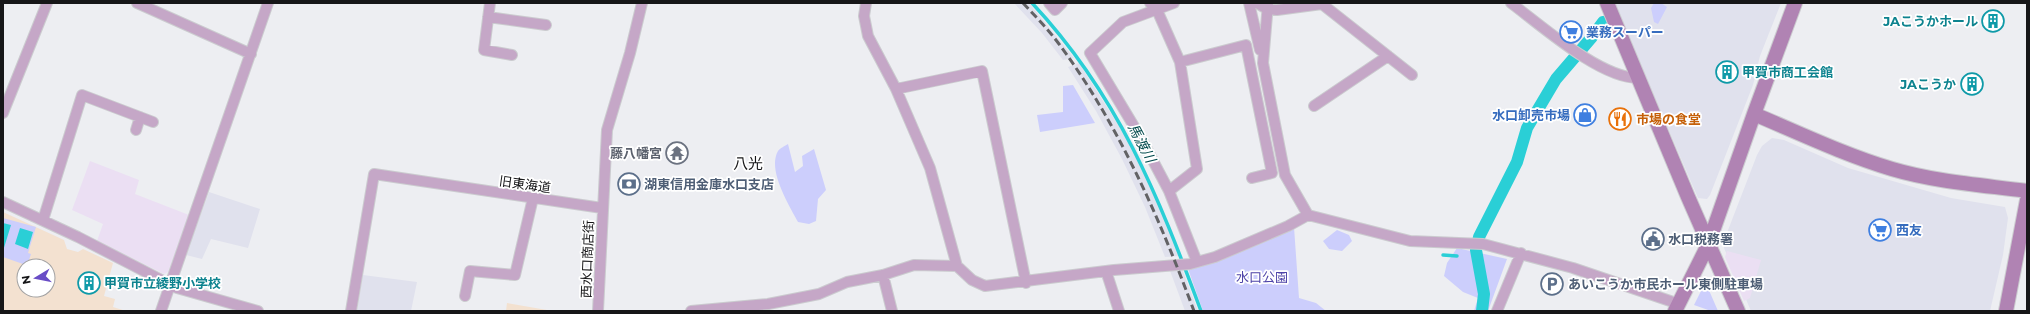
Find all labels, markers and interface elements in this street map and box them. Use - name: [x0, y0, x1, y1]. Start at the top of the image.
- building icon: JAこうかホール: [1980, 8, 2006, 34]
- place label: JAこうかホール: [1882, 13, 1978, 29]
- supermarket icon: 業務スーパー: [1558, 19, 1584, 45]
- place label: 業務スーパー: [1586, 24, 1664, 40]
- building icon: 甲賀市商工会館: [1714, 59, 1740, 85]
- place label: 甲賀市商工会館: [1742, 64, 1833, 80]
- building icon: JAこうか: [1959, 71, 1985, 97]
- place label: JAこうか: [1899, 76, 1956, 92]
- shop icon: 水口卸売市場: [1572, 102, 1598, 128]
- restaurant icon: 市場の食堂: [1607, 106, 1633, 132]
- place label: 水口卸売市場: [1492, 107, 1570, 123]
- place label: 市場の食堂: [1636, 111, 1701, 127]
- water label: 馬渡川: [1124, 120, 1161, 168]
- temple icon: 藤八幡宮: [664, 140, 690, 166]
- place label: 藤八幡宮: [610, 145, 662, 161]
- district label: 八光: [733, 154, 763, 173]
- bank icon: 湖東信用金庫水口支店: [616, 171, 642, 197]
- street label: 旧東海道: [498, 172, 552, 196]
- place label: 湖東信用金庫水口支店: [644, 176, 774, 192]
- supermarket icon: 西友: [1867, 217, 1893, 243]
- street label: 西水口商店街: [578, 220, 596, 298]
- place label: 西友: [1896, 222, 1922, 238]
- public building icon: 水口税務署: [1640, 226, 1666, 252]
- place label: 水口税務署: [1668, 231, 1733, 247]
- north arrow: [16, 258, 56, 298]
- park label: 水口公園: [1236, 269, 1288, 285]
- building icon: 甲賀市立綾野小学校: [76, 270, 102, 296]
- parking icon: あいこうか市民ホール東側駐車場: [1539, 271, 1565, 297]
- text: N: [18, 274, 34, 285]
- place label: 甲賀市立綾野小学校: [104, 275, 221, 291]
- place label: あいこうか市民ホール東側駐車場: [1568, 276, 1763, 292]

